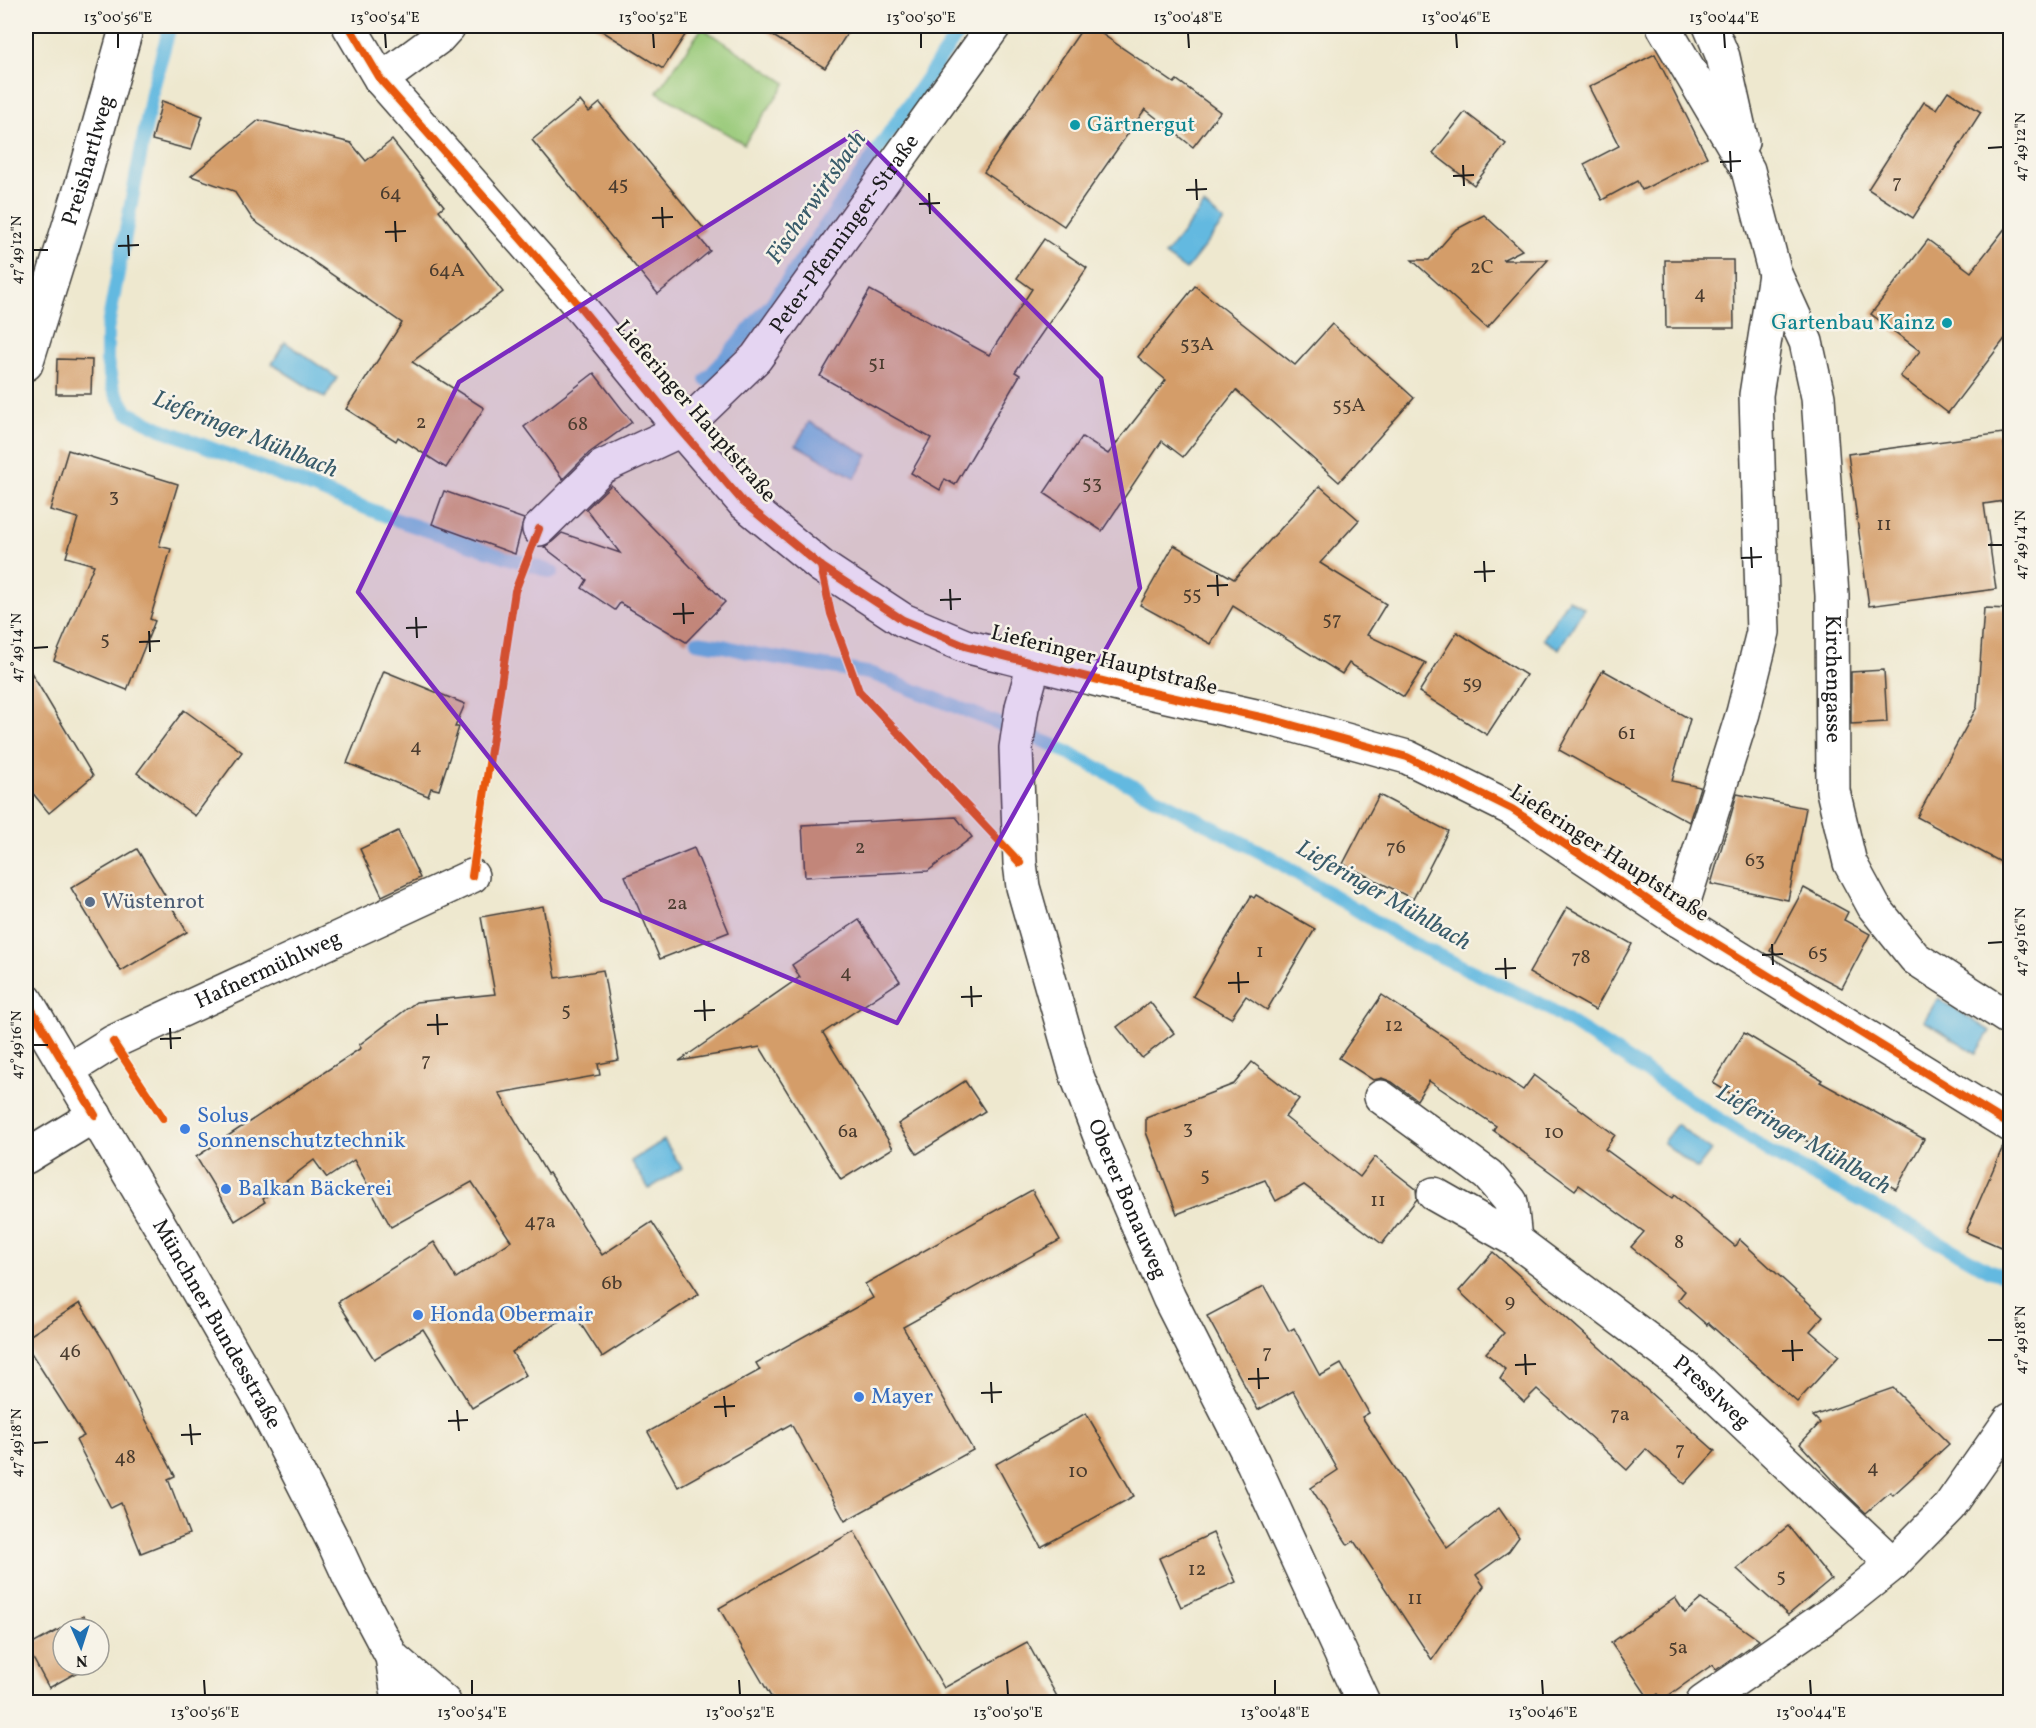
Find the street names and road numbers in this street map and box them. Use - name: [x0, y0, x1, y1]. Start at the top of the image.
- street label: Preishartlweg: [55, 92, 122, 230]
- street label: Peter-Pfenninger-Straße: [763, 128, 927, 340]
- street label: Lieferinger Hauptstraße: [607, 314, 783, 510]
- street label: Kirchengasse: [1817, 615, 1848, 743]
- street label: Lieferinger Hauptstraße: [987, 618, 1221, 704]
- street label: Lieferinger Hauptstraße: [1503, 778, 1715, 930]
- street label: Hafnermühlweg: [190, 923, 346, 1017]
- street label: Oberer Bonauweg: [1079, 1115, 1175, 1284]
- street label: Münchner Bundesstraße: [144, 1213, 289, 1435]
- street label: Presslweg: [1666, 1348, 1757, 1437]

